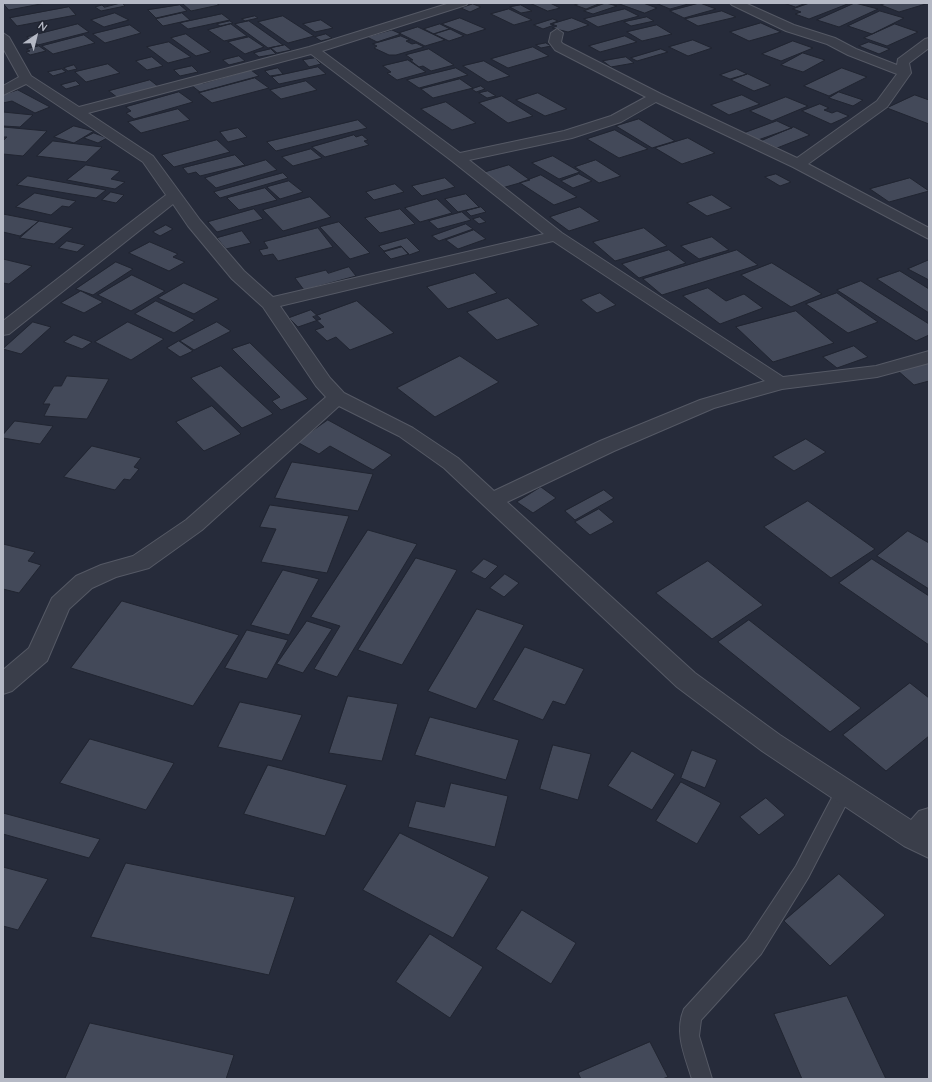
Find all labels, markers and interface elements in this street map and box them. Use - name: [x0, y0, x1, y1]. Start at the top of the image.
- north arrow: [16, 16, 56, 56]
- text: N: [36, 18, 50, 34]

